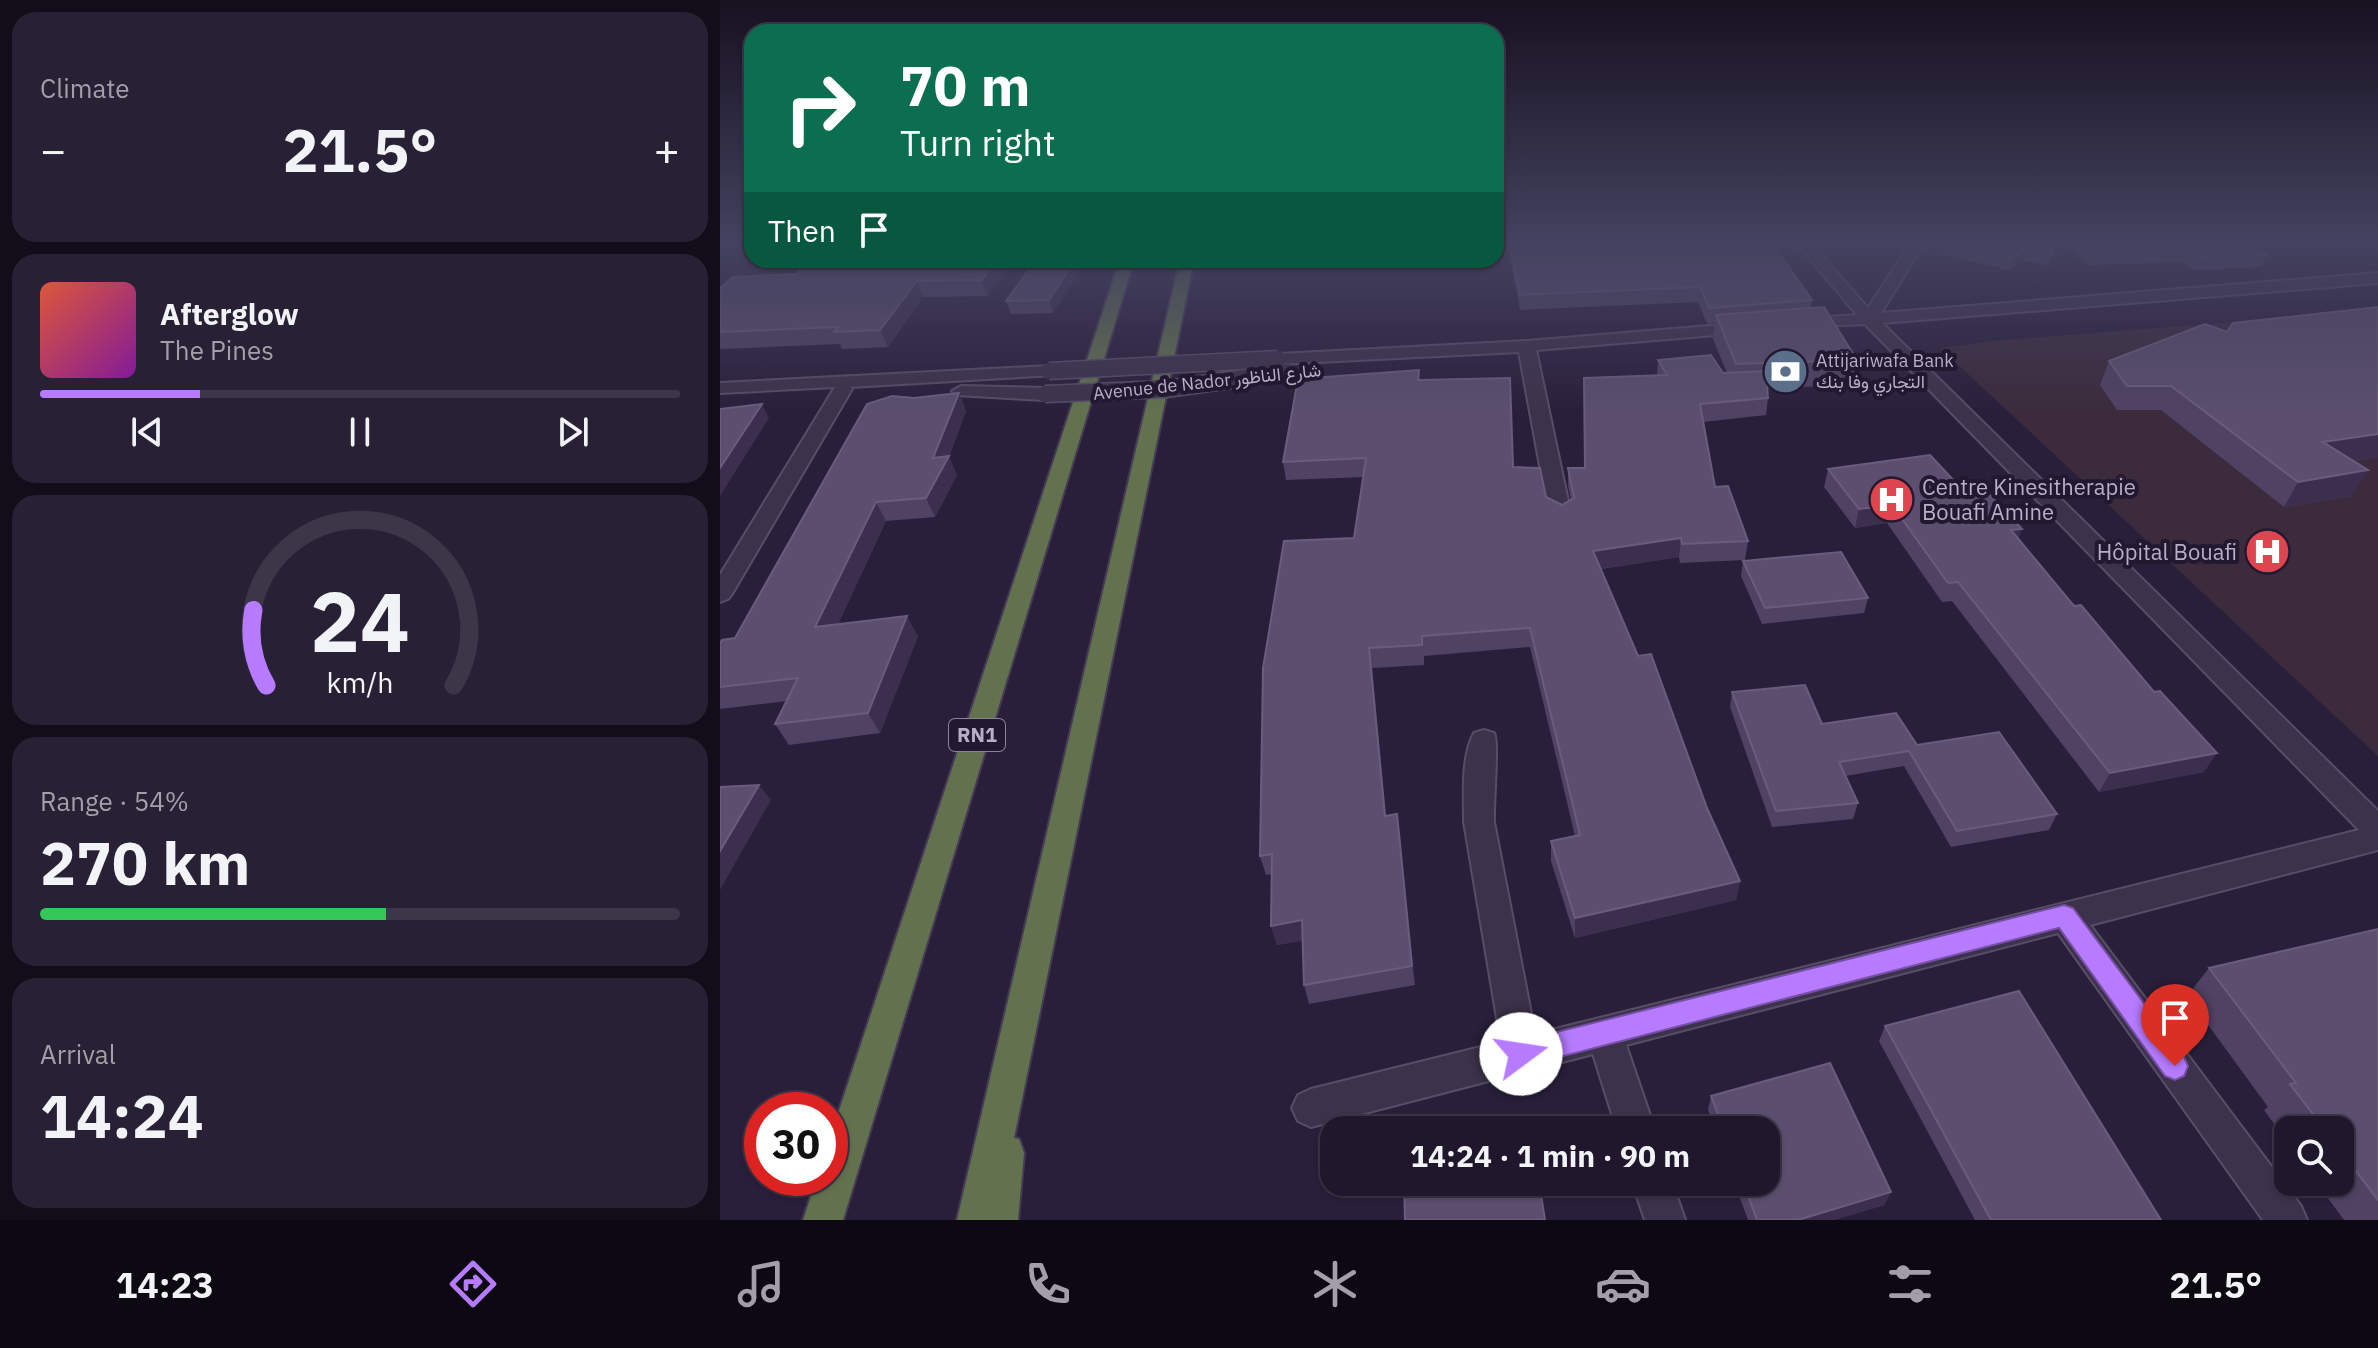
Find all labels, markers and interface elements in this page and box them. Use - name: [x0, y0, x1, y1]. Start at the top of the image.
- text: 70 m: [900, 49, 1030, 121]
- icon: right: [768, 56, 872, 160]
- text: Climate: [40, 71, 130, 105]
- text: 21.5°: [283, 110, 437, 189]
- text: Turn right: [900, 119, 1056, 166]
- text: −: [40, 121, 66, 178]
- text: +: [654, 121, 680, 178]
- icon: arrive: [852, 208, 896, 252]
- text: Then: [768, 211, 836, 250]
- text: Afterglow: [160, 294, 299, 333]
- text: The Pines: [160, 333, 274, 367]
- bank icon: Attijariwafa Bank التجاري وفا بنك: [1761, 347, 1809, 395]
- place label: Attijariwafa Bank التجاري وفا بنك: [1816, 349, 1954, 397]
- street label: Avenue de Nador شارع الناظور: [1092, 358, 1322, 406]
- icon: previous: [125, 410, 169, 454]
- icon: pause: [338, 410, 382, 454]
- icon: next: [551, 410, 595, 454]
- place label: Centre Kinesitherapie Bouafi Amine: [1922, 472, 2136, 526]
- hospital icon: Centre Kinesitherapie Bouafi Amine: [1867, 476, 1915, 524]
- hospital icon: Hôpital Bouafi: [2244, 528, 2292, 576]
- place label: Hôpital Bouafi: [2097, 537, 2237, 566]
- text: 24: [310, 567, 410, 675]
- text: km/h: [326, 664, 394, 701]
- road number: RN1: [949, 719, 1005, 751]
- text: Range · 54%: [40, 784, 189, 818]
- text: 270 km: [40, 823, 250, 902]
- pin: [2141, 984, 2209, 1066]
- icon: arrive: [2153, 996, 2197, 1040]
- position arrow: [1479, 1012, 1563, 1096]
- text: Arrival: [40, 1037, 116, 1071]
- text: 14:24: [40, 1076, 204, 1155]
- speed limit sign: 30: [744, 1092, 848, 1196]
- map controls: [2274, 1116, 2354, 1196]
- button: search: [2274, 1116, 2354, 1196]
- text: 14:24 · 1 min · 90 m: [1410, 1136, 1690, 1175]
- icon: directions: [445, 1256, 501, 1312]
- icon: music: [733, 1256, 789, 1312]
- icon: phone: [1020, 1256, 1076, 1312]
- icon: climate: [1307, 1256, 1363, 1312]
- icon: car: [1595, 1256, 1651, 1312]
- icon: filters: [1882, 1256, 1938, 1312]
- text: 14:23: [116, 1261, 214, 1308]
- text: 21.5°: [2169, 1261, 2262, 1308]

